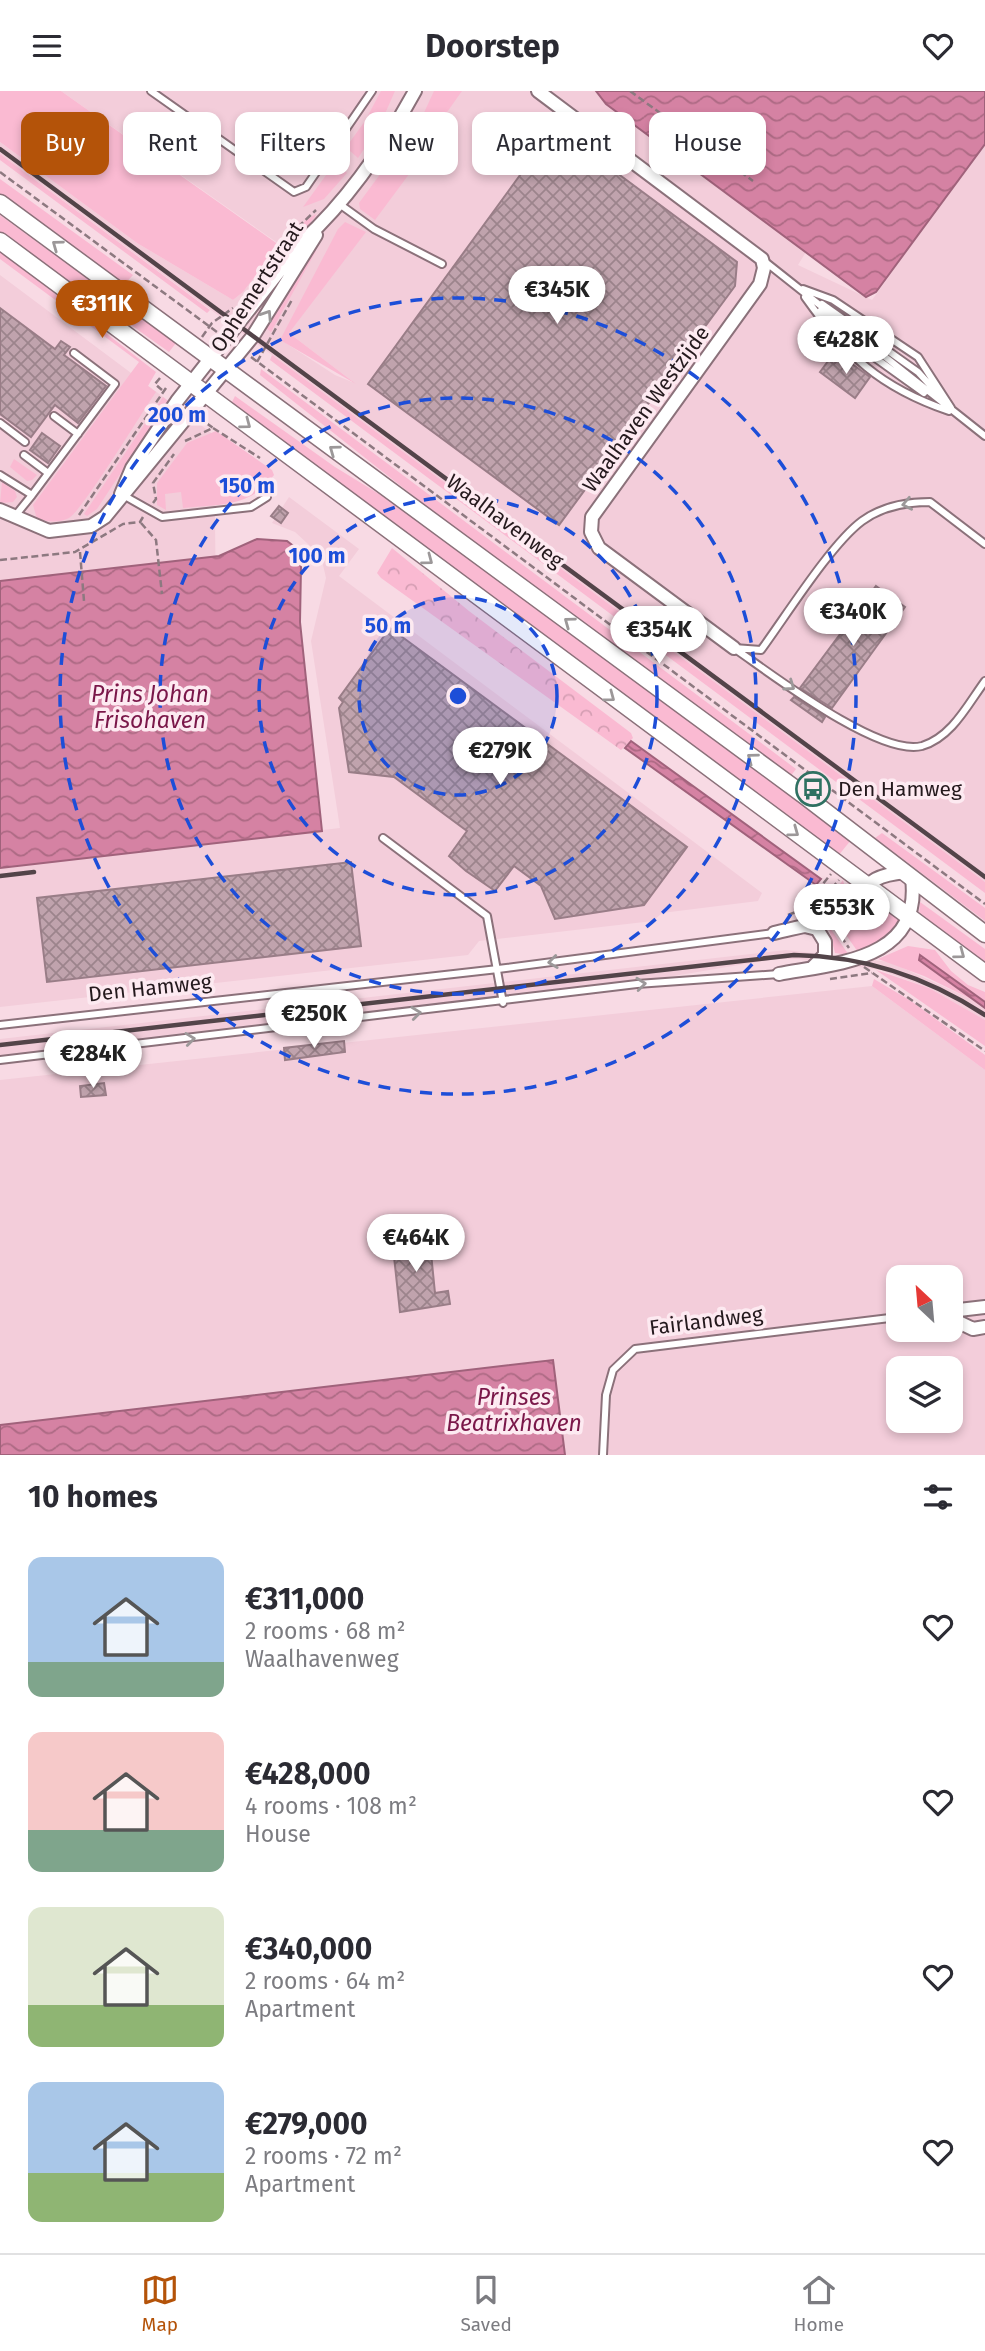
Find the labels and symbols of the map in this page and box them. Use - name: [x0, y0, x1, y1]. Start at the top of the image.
- street label: Ophemertstraat: [205, 216, 309, 357]
- one-way arrow: [53, 241, 65, 254]
- pin: €345K: [508, 267, 606, 326]
- pin: €311K: [53, 281, 151, 340]
- one-way arrow: [259, 310, 272, 323]
- pin: €428K: [797, 317, 895, 376]
- street label: Waalhaven Westzijde: [577, 321, 715, 497]
- text: 200 m: [148, 402, 206, 428]
- one-way arrow: [238, 416, 251, 428]
- one-way arrow: [329, 446, 342, 458]
- street label: Waalhavenweg: [441, 468, 569, 574]
- text: 150 m: [219, 473, 275, 499]
- one-way arrow: [901, 496, 913, 511]
- text: 100 m: [288, 543, 346, 569]
- one-way arrow: [420, 552, 433, 565]
- pin: €340K: [804, 589, 902, 648]
- pin: €354K: [610, 607, 708, 666]
- text: 50 m: [365, 613, 411, 639]
- one-way arrow: [564, 618, 577, 631]
- one-way arrow: [782, 678, 795, 691]
- water label: Prins Johan Frisohaven: [91, 680, 209, 734]
- centre of rings: [446, 684, 470, 708]
- one-way arrow: [603, 688, 615, 701]
- pin: €279K: [451, 727, 549, 787]
- one-way arrow: [747, 753, 760, 766]
- bus stop icon: Den Hamweg: [794, 770, 832, 808]
- place label: Den Hamweg: [838, 776, 962, 802]
- one-way arrow: [786, 823, 798, 836]
- pin: €553K: [793, 885, 891, 944]
- one-way arrow: [952, 946, 965, 959]
- one-way arrow: [547, 955, 558, 970]
- street label: Den Hamweg: [87, 969, 213, 1007]
- one-way arrow: [636, 977, 647, 992]
- pin: €250K: [265, 991, 363, 1050]
- one-way arrow: [410, 1005, 421, 1020]
- pin: €284K: [44, 1031, 142, 1090]
- one-way arrow: [184, 1031, 195, 1046]
- pin: €464K: [367, 1215, 465, 1274]
- north arrow: [886, 1265, 962, 1342]
- street label: Fairlandweg: [648, 1301, 764, 1341]
- water label: Prinses Beatrixhaven: [446, 1383, 582, 1437]

